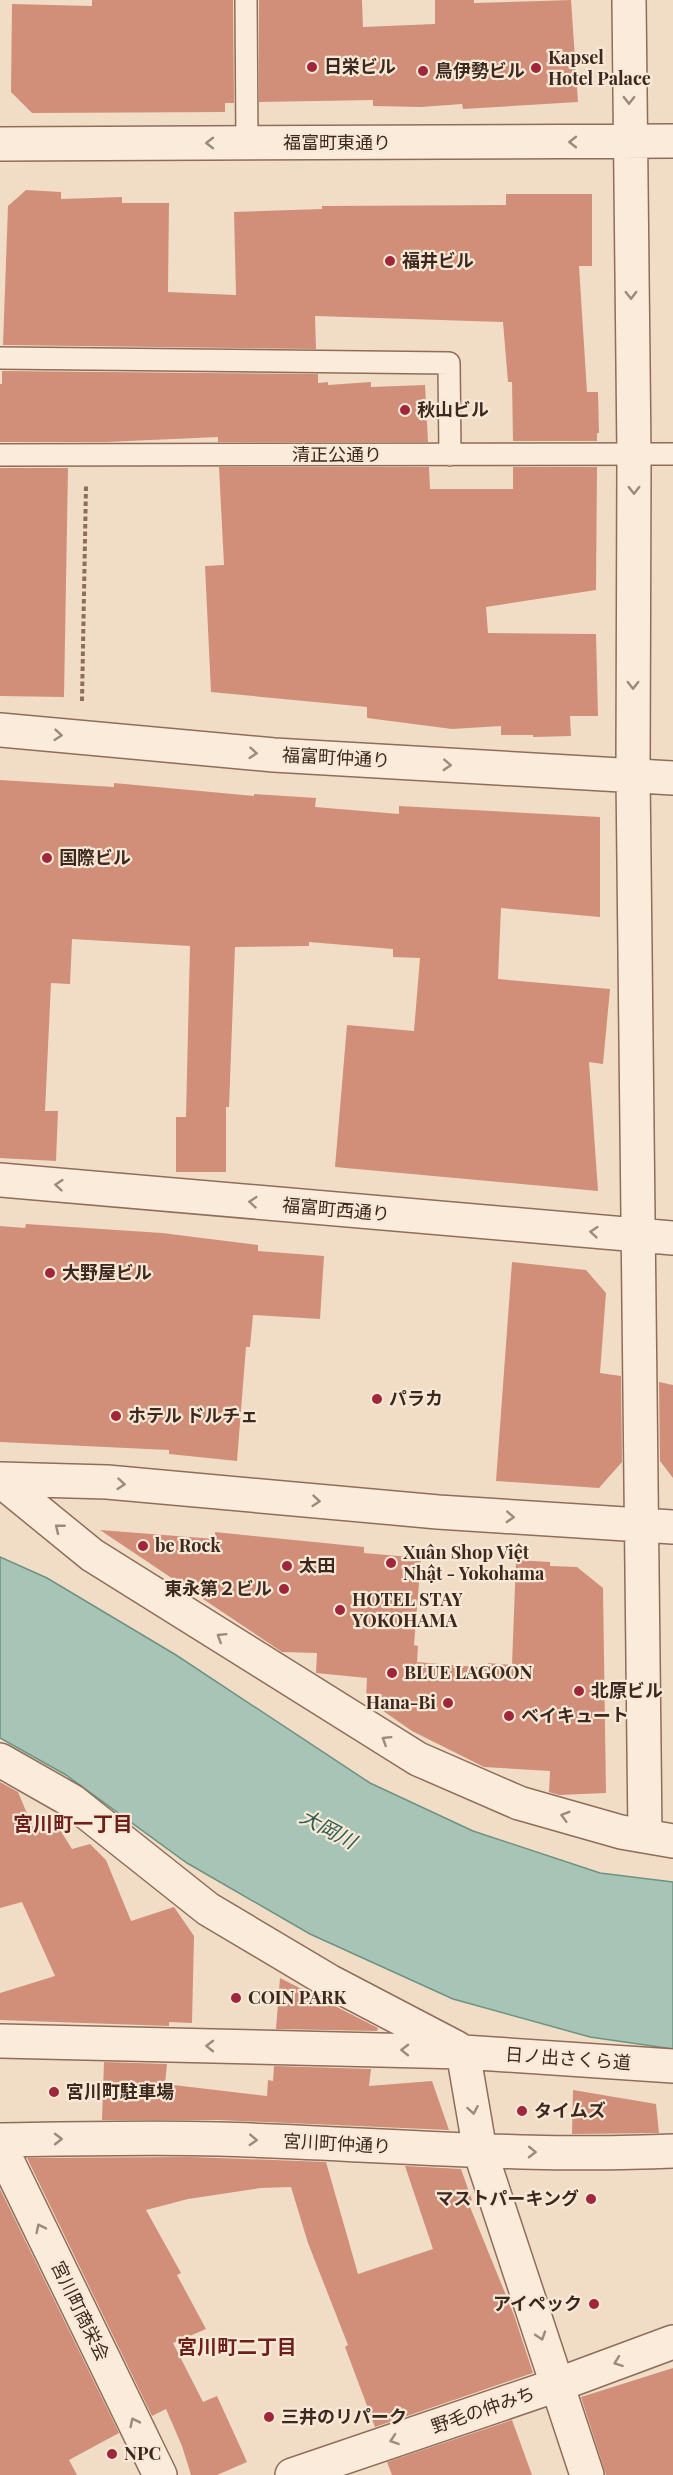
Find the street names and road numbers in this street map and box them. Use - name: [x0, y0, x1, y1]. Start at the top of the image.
- street label: 福富町東通り: [283, 130, 391, 154]
- street label: 清正公通り: [292, 442, 382, 466]
- street label: 福富町仲通り: [281, 742, 391, 772]
- street label: 福富町西通り: [281, 1192, 391, 1226]
- street label: 日ノ出さくら道: [504, 2042, 632, 2074]
- street label: 宮川町仲通り: [282, 2128, 392, 2158]
- street label: 宮川町商栄会: [46, 2257, 115, 2364]
- street label: 野毛の仲みち: [428, 2380, 538, 2438]

